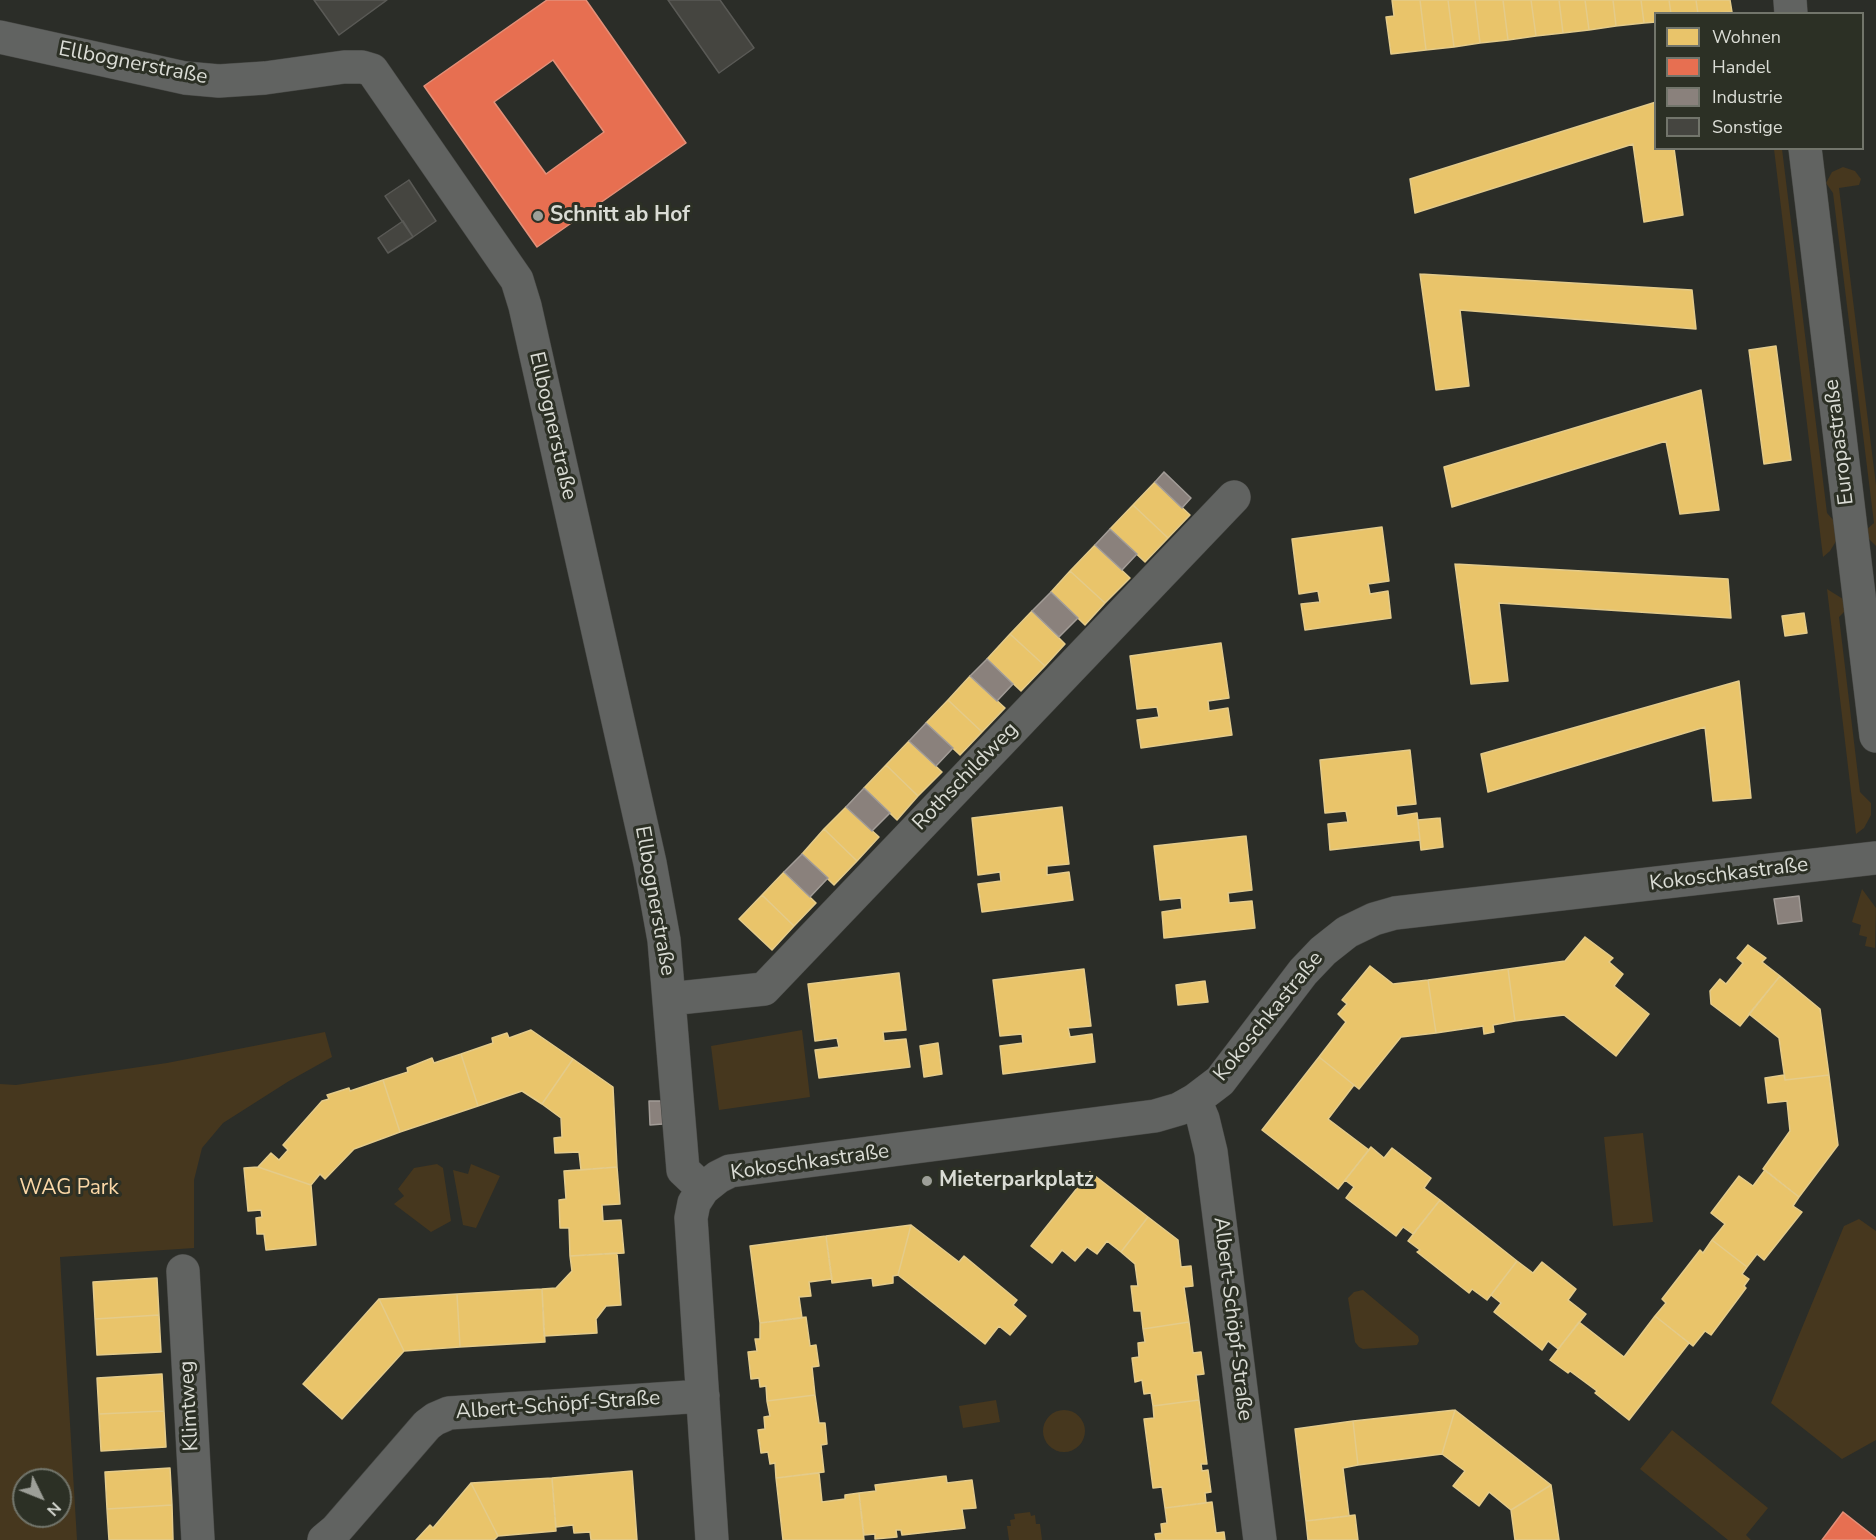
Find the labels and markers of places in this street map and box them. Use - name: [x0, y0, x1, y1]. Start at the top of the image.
- place label: Schnitt ab Hof: [550, 203, 690, 229]
- marker: Schnitt ab Hof: [531, 209, 545, 223]
- place label: Mieterparkplatz: [939, 1168, 1094, 1194]
- marker: Mieterparkplatz: [920, 1174, 934, 1188]

